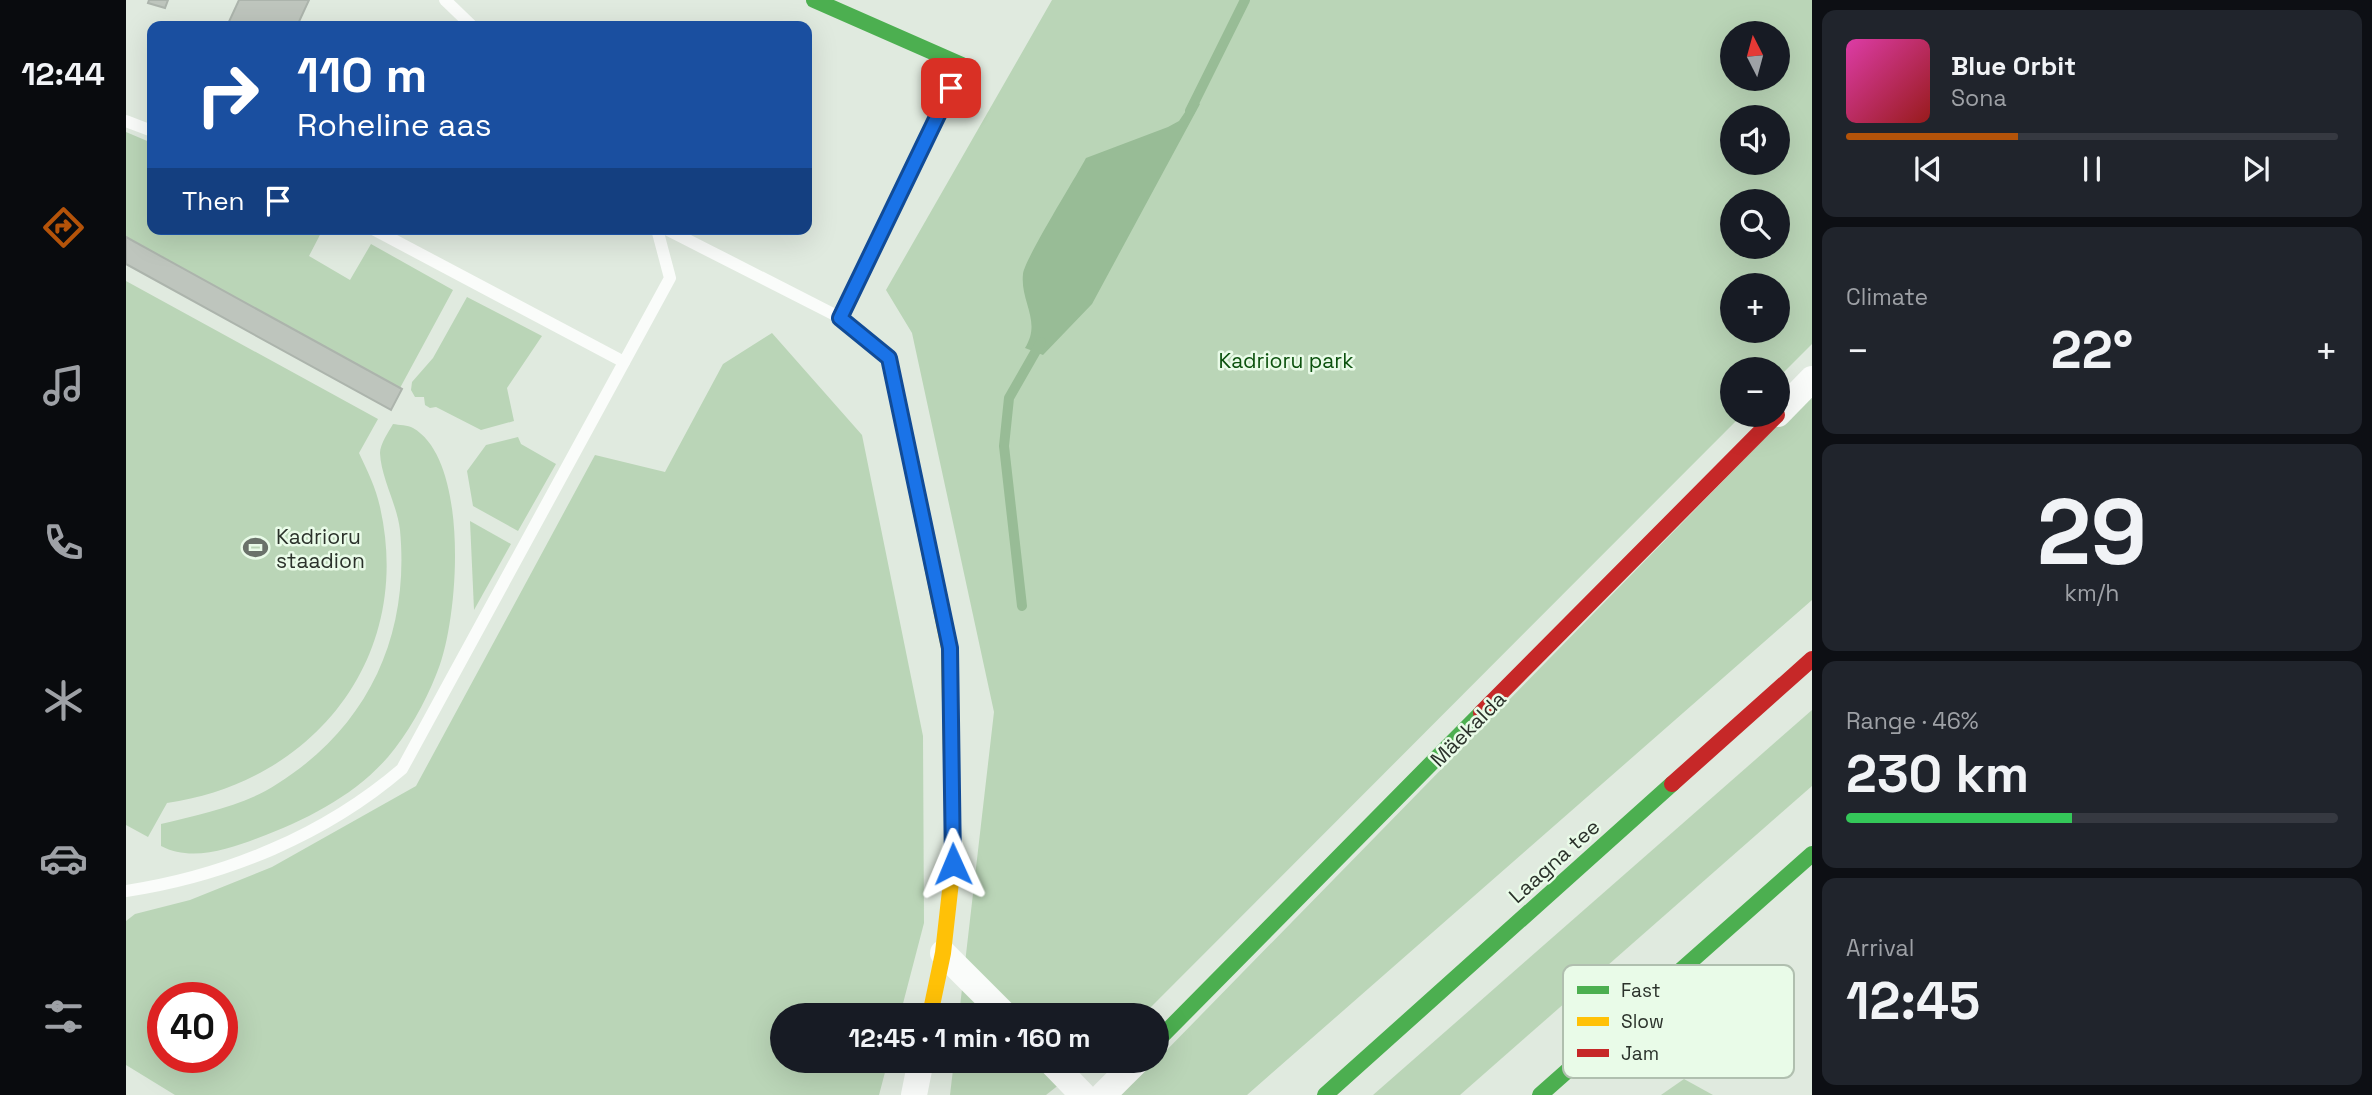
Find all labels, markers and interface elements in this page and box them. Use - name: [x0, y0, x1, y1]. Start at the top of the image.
- north arrow: [1720, 21, 1790, 91]
- map controls: [1720, 21, 1790, 427]
- text: 110 m: [297, 44, 427, 106]
- icon: right: [182, 49, 273, 140]
- text: Blue Orbit: [1951, 49, 2076, 83]
- text: 12:44: [21, 54, 105, 94]
- pin: [921, 58, 981, 118]
- icon: arrive: [932, 69, 970, 107]
- text: Sona: [1951, 83, 2007, 113]
- text: Roheline aas: [297, 105, 492, 145]
- button: sound: [1720, 105, 1790, 175]
- icon: previous: [1909, 150, 1947, 188]
- icon: pause: [2073, 150, 2111, 188]
- icon: next: [2237, 150, 2275, 188]
- icon: arrive: [259, 182, 297, 220]
- text: Then: [182, 184, 245, 218]
- button: search: [1720, 189, 1790, 259]
- icon: directions: [39, 203, 88, 252]
- button: +: [1720, 273, 1790, 343]
- text: Climate: [1846, 282, 1928, 312]
- text: 22°: [2051, 317, 2133, 383]
- text: −: [1846, 327, 1870, 375]
- text: +: [2314, 327, 2338, 375]
- park label: Kadrioru park: [1218, 347, 1354, 374]
- button: −: [1720, 357, 1790, 427]
- icon: music: [39, 361, 88, 410]
- text: 29: [2037, 474, 2147, 591]
- icon: phone: [39, 518, 88, 567]
- place label: Kadrioru staadion: [276, 523, 365, 574]
- sports icon: Kadrioru staadion: [242, 534, 270, 562]
- text: km/h: [2065, 578, 2119, 608]
- icon: climate: [39, 676, 88, 725]
- street label: Mäekalda: [1424, 685, 1512, 773]
- text: Range · 46%: [1846, 706, 1979, 736]
- text: 230 km: [1846, 741, 2029, 807]
- street label: Laagna tee: [1503, 813, 1605, 909]
- position arrow: [916, 827, 990, 901]
- icon: car: [39, 834, 88, 883]
- text: Arrival: [1846, 933, 1914, 963]
- legend: [1563, 965, 1794, 1078]
- text: 12:45: [1846, 968, 1980, 1034]
- text: Fast: [1621, 978, 1661, 1003]
- speed limit sign: 40: [147, 982, 238, 1073]
- icon: filters: [39, 992, 88, 1041]
- text: Slow: [1621, 1009, 1664, 1034]
- text: 12:45 · 1 min · 160 m: [849, 1021, 1090, 1055]
- text: Jam: [1621, 1041, 1659, 1066]

